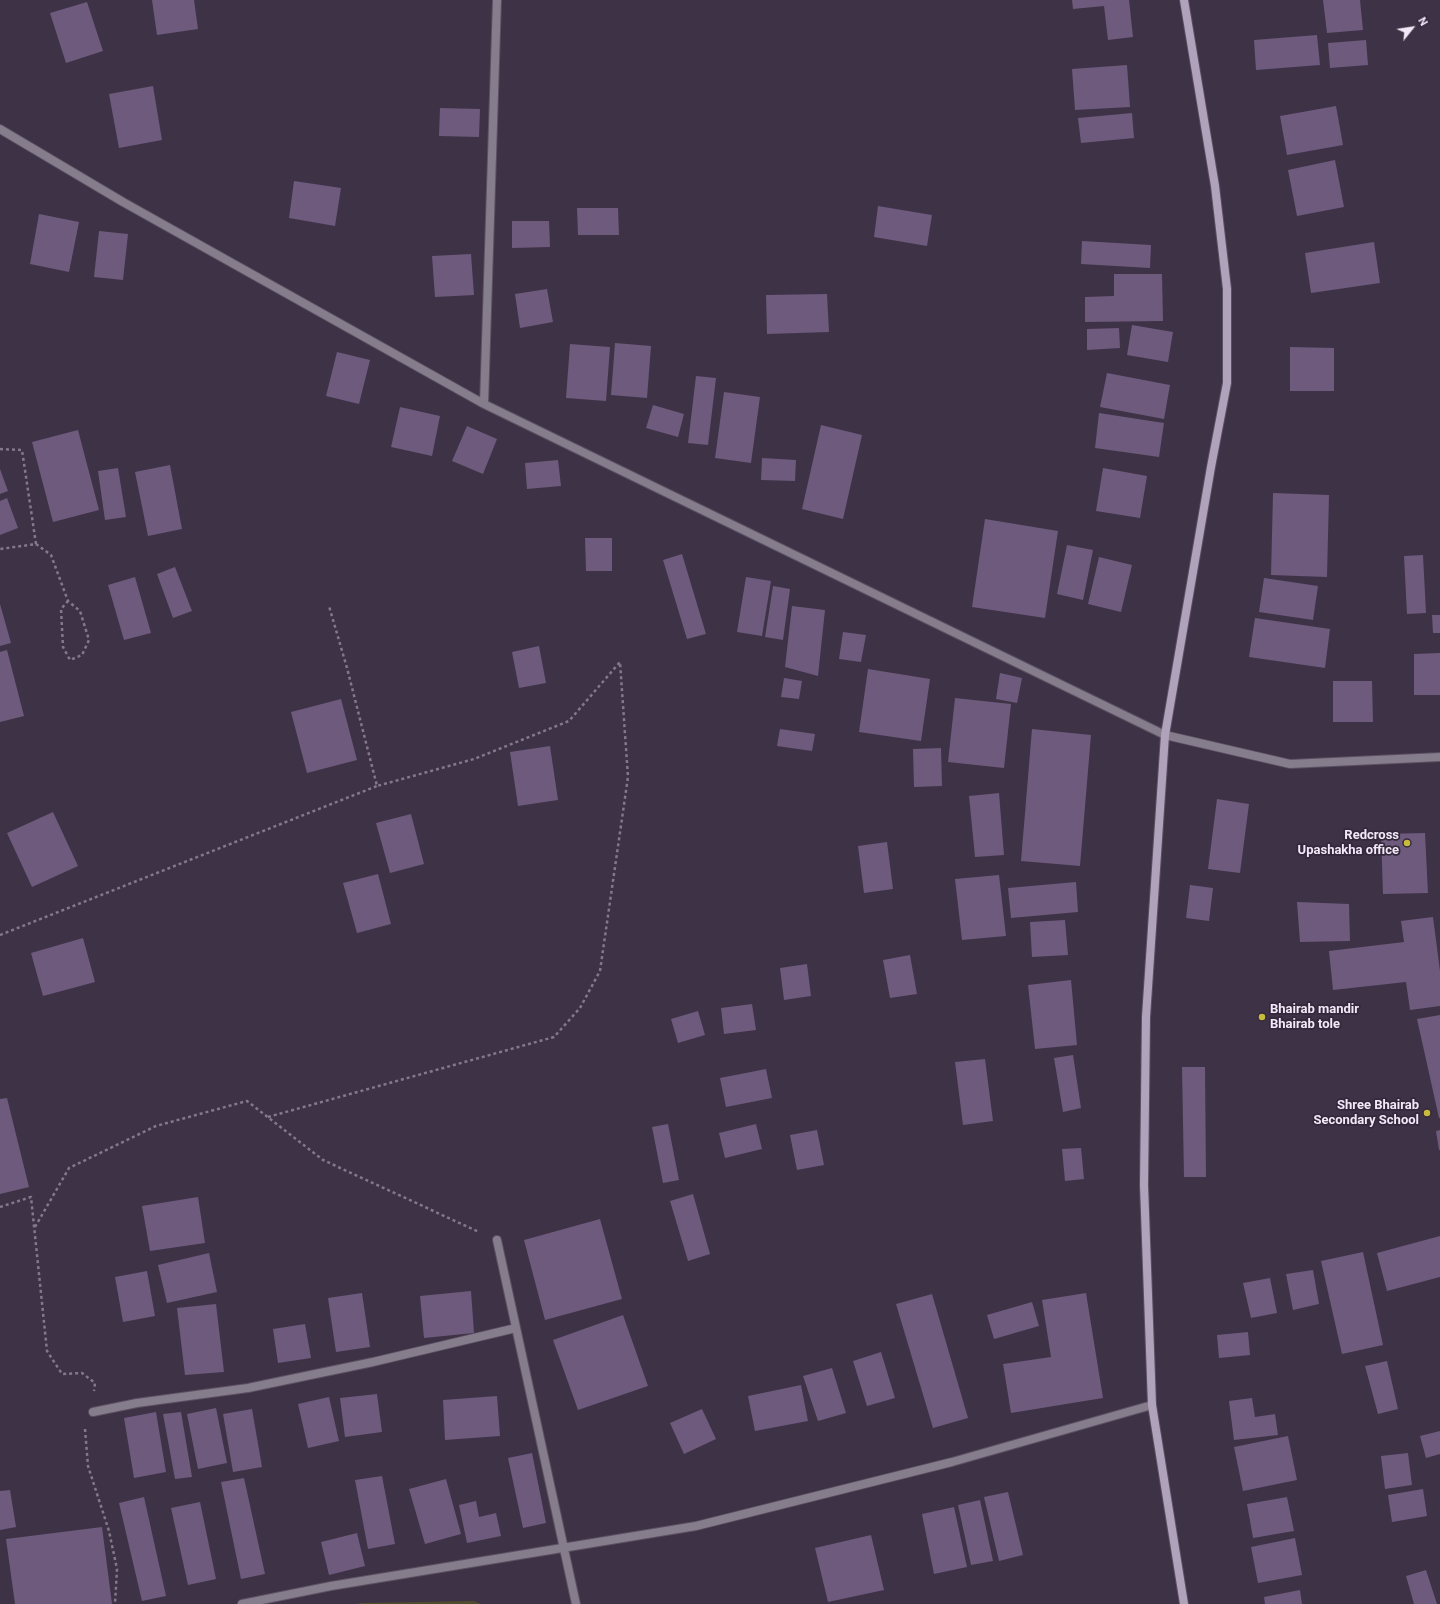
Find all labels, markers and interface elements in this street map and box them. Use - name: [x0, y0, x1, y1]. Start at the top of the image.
- north arrow: [1392, 8, 1432, 48]
- text: N: [1415, 15, 1430, 28]
- place label: Redcross Upashakha office: [1298, 828, 1399, 859]
- marker: Redcross Upashakha office: [1402, 838, 1412, 848]
- place label: Bhairab mandir Bhairab tole: [1270, 1002, 1359, 1033]
- marker: Bhairab mandir Bhairab tole: [1257, 1012, 1267, 1022]
- place label: Shree Bhairab Secondary School: [1313, 1098, 1419, 1129]
- marker: Shree Bhairab Secondary School: [1422, 1108, 1432, 1118]

